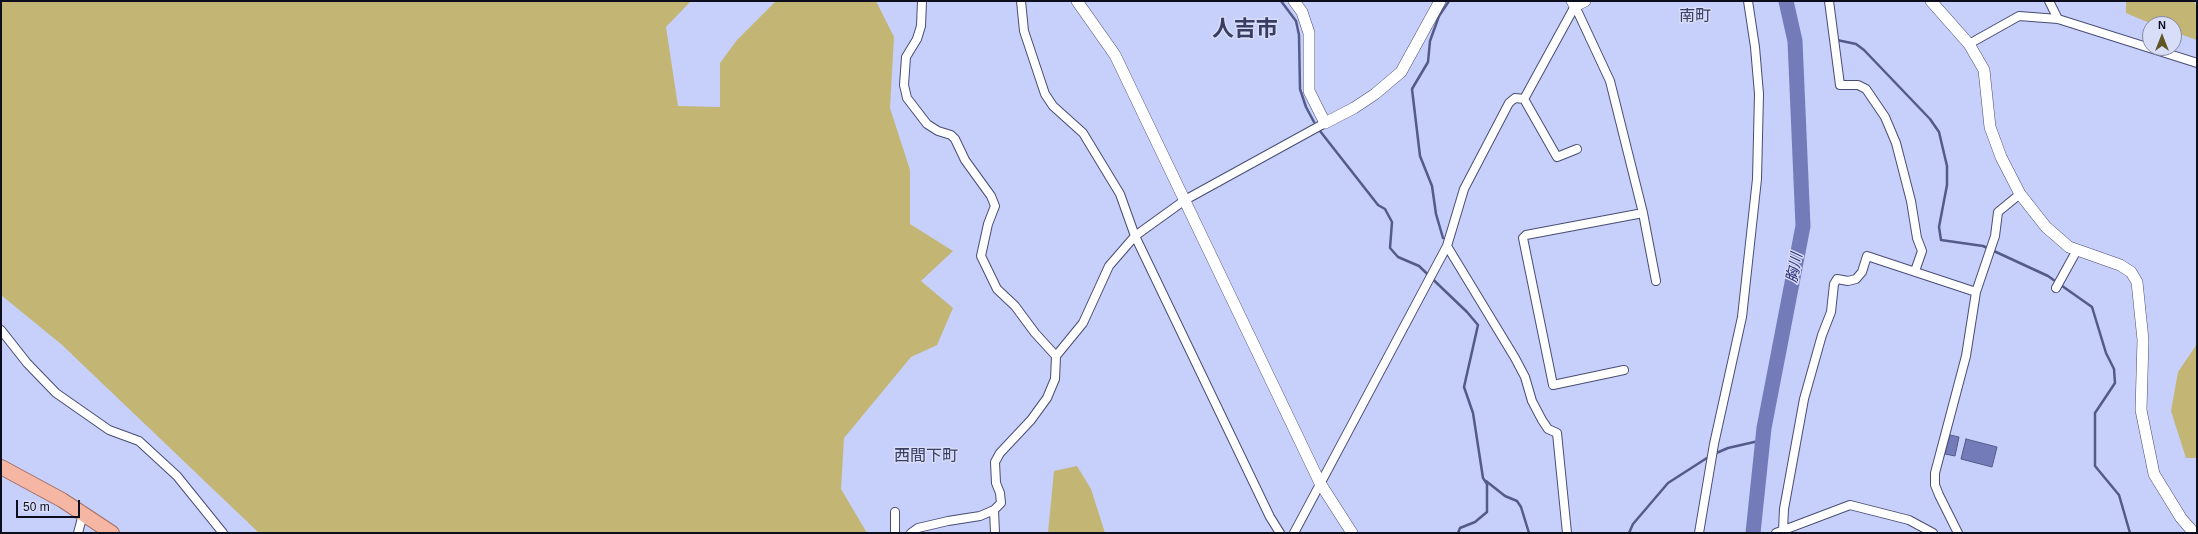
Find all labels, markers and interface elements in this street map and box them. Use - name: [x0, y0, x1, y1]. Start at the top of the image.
- district label: 南町: [1679, 7, 1711, 27]
- north arrow: [2142, 16, 2182, 56]
- district label: 人吉市: [1212, 17, 1278, 43]
- text: N: [2158, 19, 2166, 31]
- water label: 胸川: [1783, 252, 1807, 284]
- district label: 西間下町: [894, 447, 958, 467]
- scale bar: [18, 492, 82, 518]
- text: 50 m: [23, 500, 50, 514]

